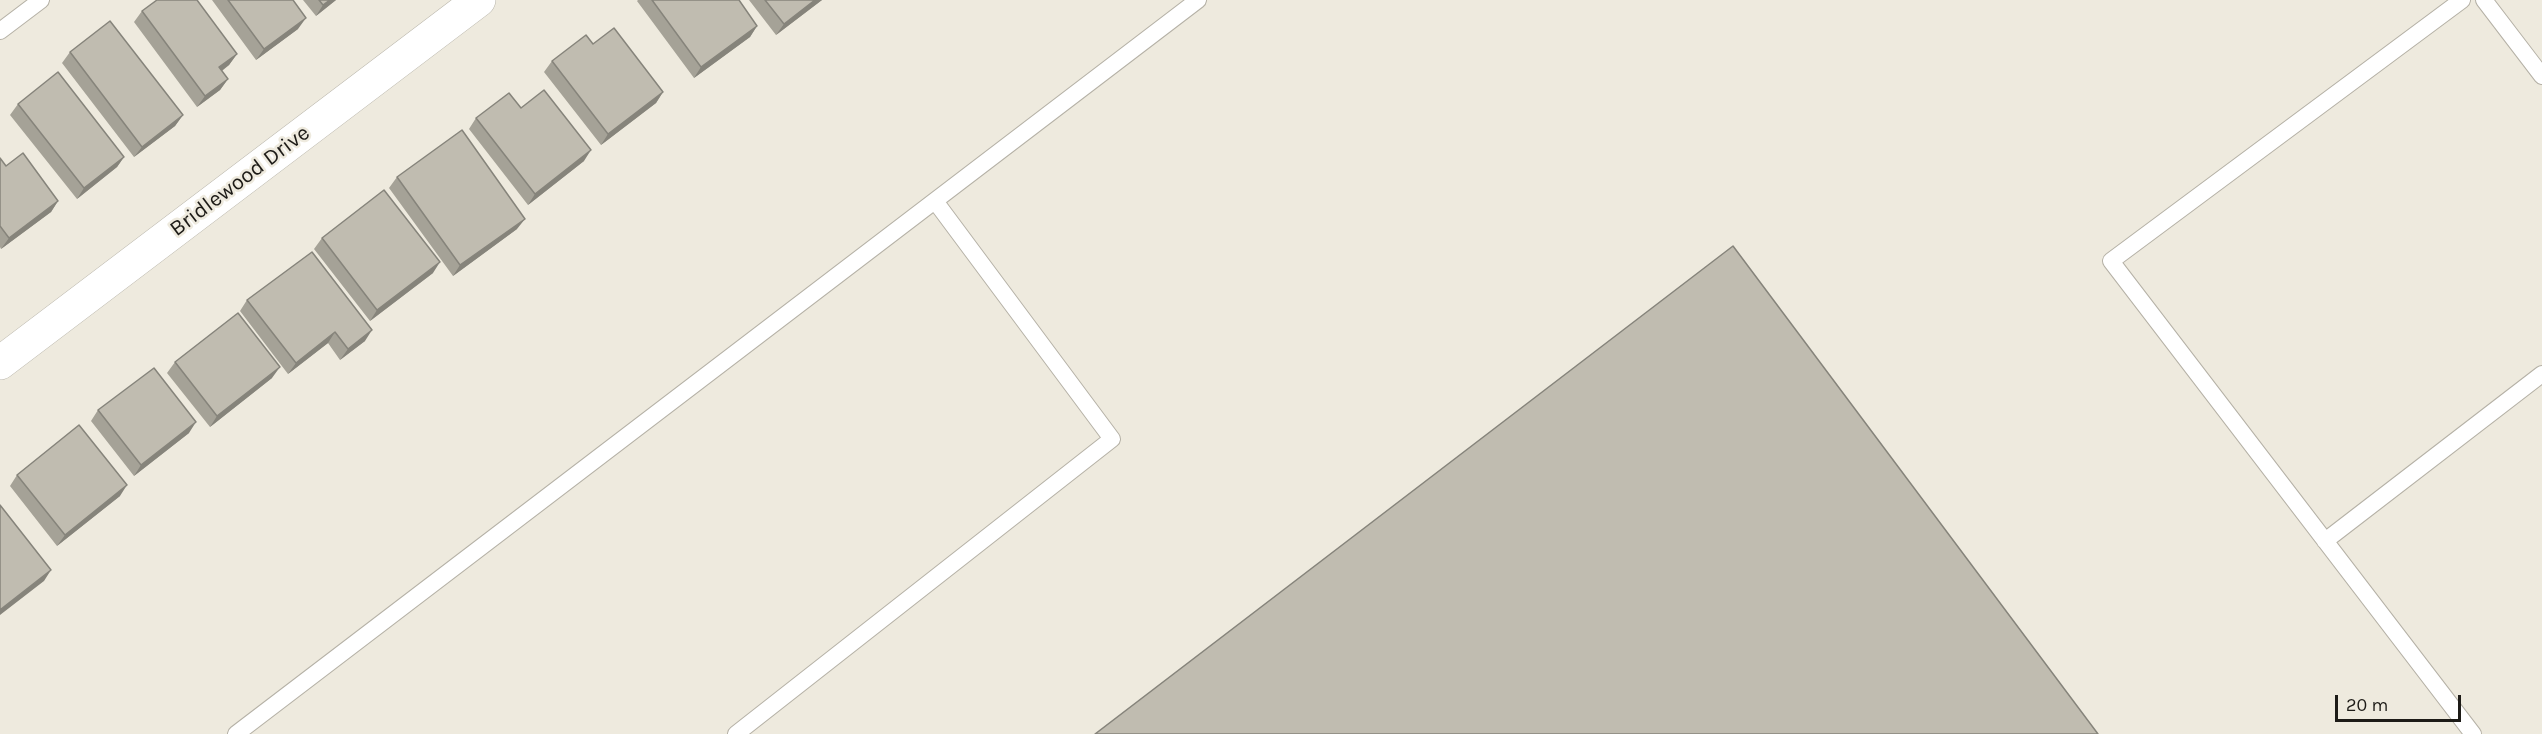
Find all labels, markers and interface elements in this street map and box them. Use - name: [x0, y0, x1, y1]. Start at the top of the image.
- street label: Bridlewood Drive: [165, 120, 315, 242]
- scale bar: [2338, 683, 2464, 721]
- text: 20 m: [2346, 694, 2388, 716]

